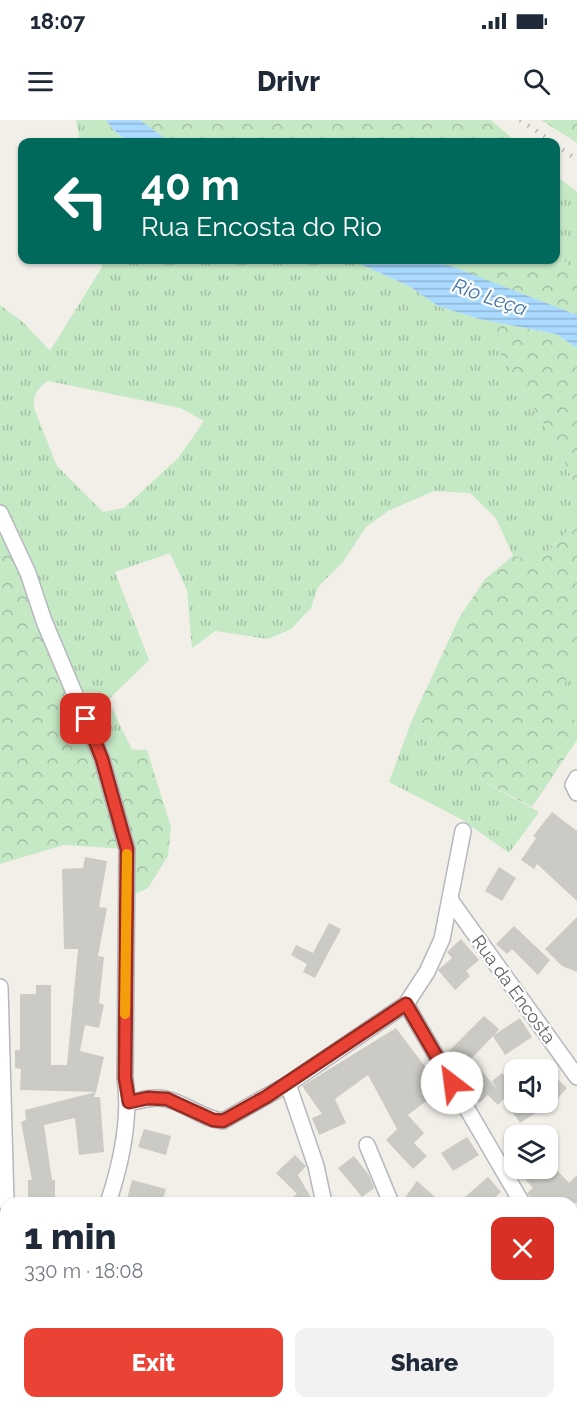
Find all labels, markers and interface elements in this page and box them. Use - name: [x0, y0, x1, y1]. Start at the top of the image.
- text: 18:07: [30, 8, 85, 34]
- icon: menu: [24, 65, 57, 98]
- icon: search: [520, 65, 553, 98]
- text: Drivr: [257, 66, 320, 97]
- text: 40 m: [141, 161, 240, 210]
- icon: left: [42, 162, 120, 240]
- text: Rua Encosta do Rio: [141, 211, 382, 242]
- water label: Rio Leça: [450, 273, 530, 321]
- pin: [60, 693, 111, 744]
- icon: arrive: [69, 702, 102, 735]
- street label: Rua da Encosta: [468, 931, 560, 1047]
- position arrow: [420, 1051, 484, 1115]
- map controls: [504, 1059, 558, 1179]
- button: sound: [504, 1059, 558, 1113]
- button: layers: [504, 1125, 558, 1179]
- text: 1 min: [24, 1215, 116, 1257]
- button: close: [491, 1217, 554, 1280]
- text: 330 m · 18:08: [24, 1259, 143, 1283]
- button: Exit: [24, 1328, 283, 1397]
- button: Share: [295, 1328, 554, 1397]

